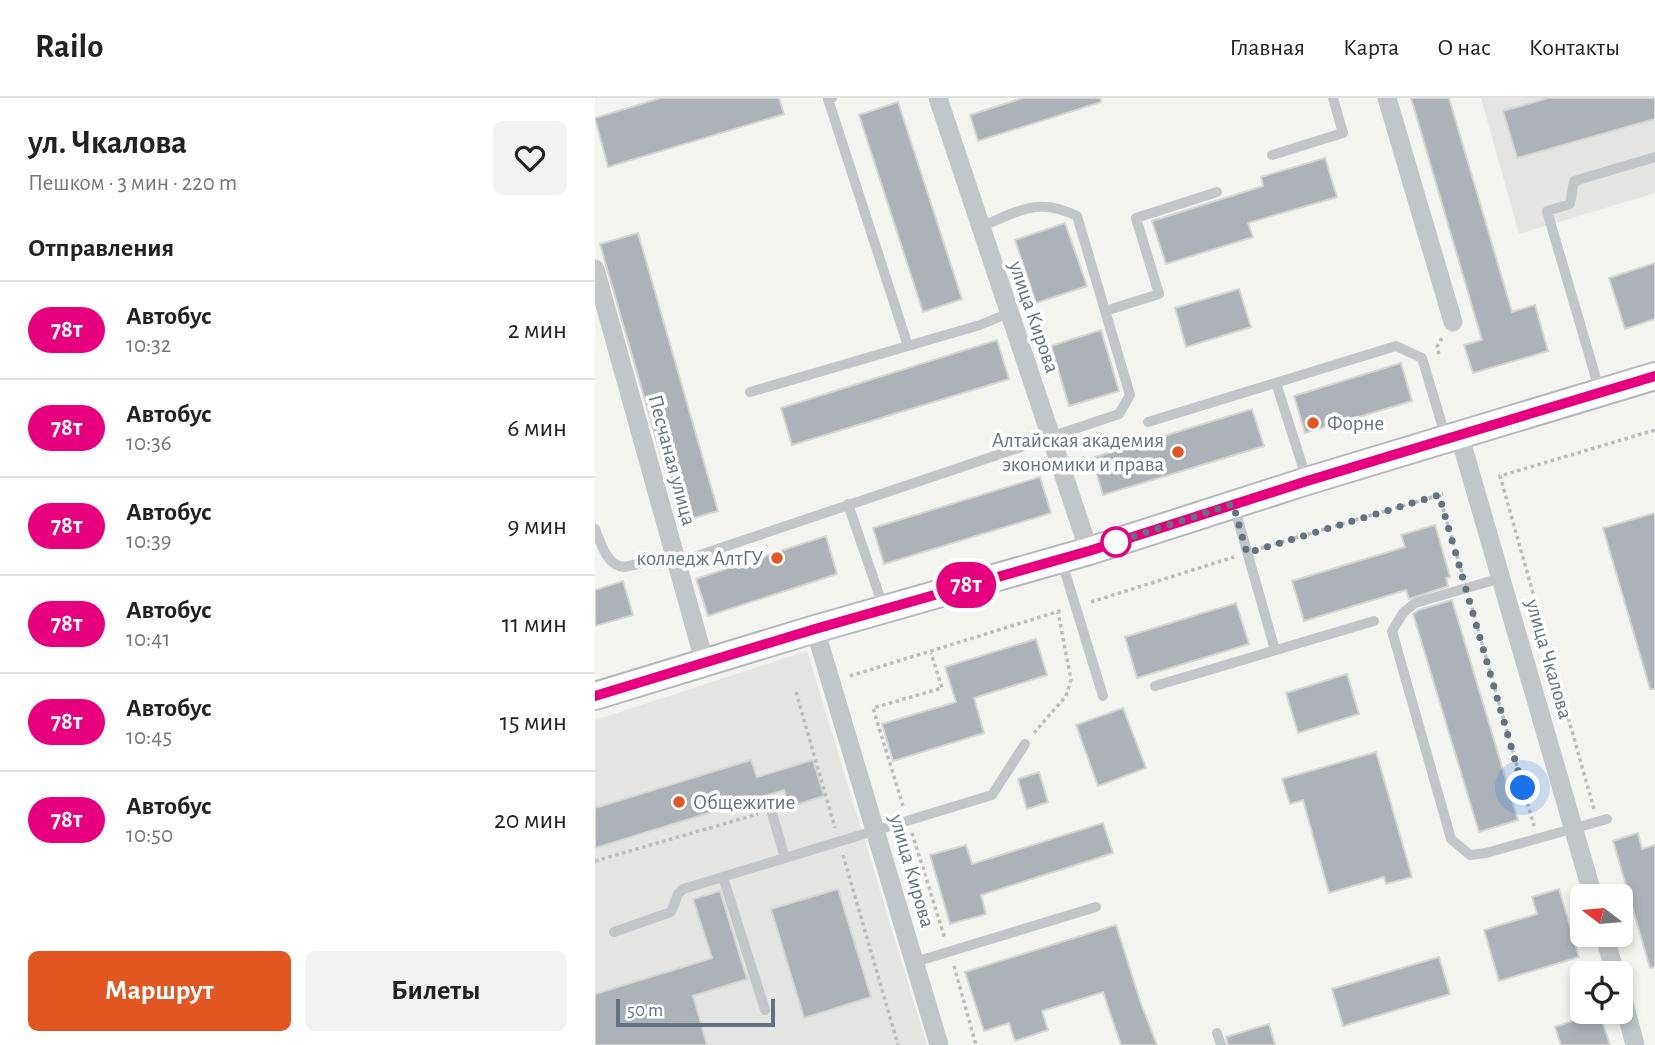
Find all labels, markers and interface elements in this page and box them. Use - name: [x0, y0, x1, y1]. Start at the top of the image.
- text: Railo: [35, 31, 104, 64]
- text: Главная: [1230, 36, 1305, 60]
- text: Карта: [1343, 36, 1399, 60]
- text: О нас: [1437, 36, 1491, 60]
- text: Контакты: [1529, 36, 1620, 60]
- button: heart: [493, 121, 567, 195]
- text: ул. Чкалова: [28, 127, 187, 160]
- text: Пешком · 3 мин · 220 m: [28, 172, 237, 195]
- text: Отправления: [28, 235, 174, 261]
- street label: улица Кирова: [1005, 258, 1063, 376]
- text: Автобус: [126, 303, 212, 329]
- text: 2 мин: [508, 317, 567, 343]
- text: 78т: [51, 318, 82, 342]
- text: 10:32: [126, 334, 171, 357]
- street label: Песчаная улица: [644, 392, 700, 528]
- text: Автобус: [126, 401, 212, 427]
- place label: Форне: [1327, 413, 1384, 434]
- text: 6 мин: [507, 415, 567, 441]
- marker: Форне: [1305, 415, 1321, 431]
- text: 78т: [51, 416, 82, 440]
- place label: Алтайская академия экономики и права: [992, 430, 1164, 475]
- text: 10:36: [126, 432, 172, 455]
- marker: Алтайская академия экономики и права: [1170, 444, 1186, 460]
- text: Автобус: [126, 499, 212, 525]
- text: 9 мин: [507, 513, 567, 539]
- text: 78т: [51, 514, 82, 538]
- unlabelled marker: [1101, 527, 1131, 557]
- text: 10:39: [126, 530, 172, 553]
- place label: колледж АлтГУ: [637, 548, 763, 569]
- marker: колледж АлтГУ: [769, 550, 785, 566]
- line badge: 78т: [926, 562, 1006, 608]
- text: 78т: [950, 573, 982, 597]
- street label: улица Чкалова: [1522, 596, 1576, 722]
- text: Автобус: [126, 597, 212, 623]
- text: 11 мин: [502, 611, 567, 637]
- text: 78т: [51, 612, 82, 636]
- text: 10:41: [126, 628, 170, 651]
- text: Автобус: [126, 695, 212, 721]
- text: 15 мин: [500, 709, 567, 735]
- text: 78т: [51, 710, 82, 734]
- text: 10:45: [126, 726, 172, 749]
- your location: [1505, 770, 1540, 805]
- place label: Общежитие: [693, 792, 795, 813]
- text: Автобус: [126, 793, 212, 819]
- marker: Общежитие: [671, 794, 687, 810]
- text: 20 мин: [494, 807, 567, 833]
- text: 78т: [51, 808, 82, 832]
- street label: улица Кирова: [886, 811, 938, 930]
- text: 10:50: [126, 824, 173, 847]
- north arrow: [1570, 884, 1633, 947]
- map controls: [1570, 884, 1633, 1024]
- button: Маршрут: [28, 951, 291, 1031]
- button: Билеты: [305, 951, 567, 1031]
- button: locate: [1570, 961, 1633, 1024]
- scale bar: [616, 996, 775, 1028]
- text: 50 m: [627, 1001, 663, 1020]

